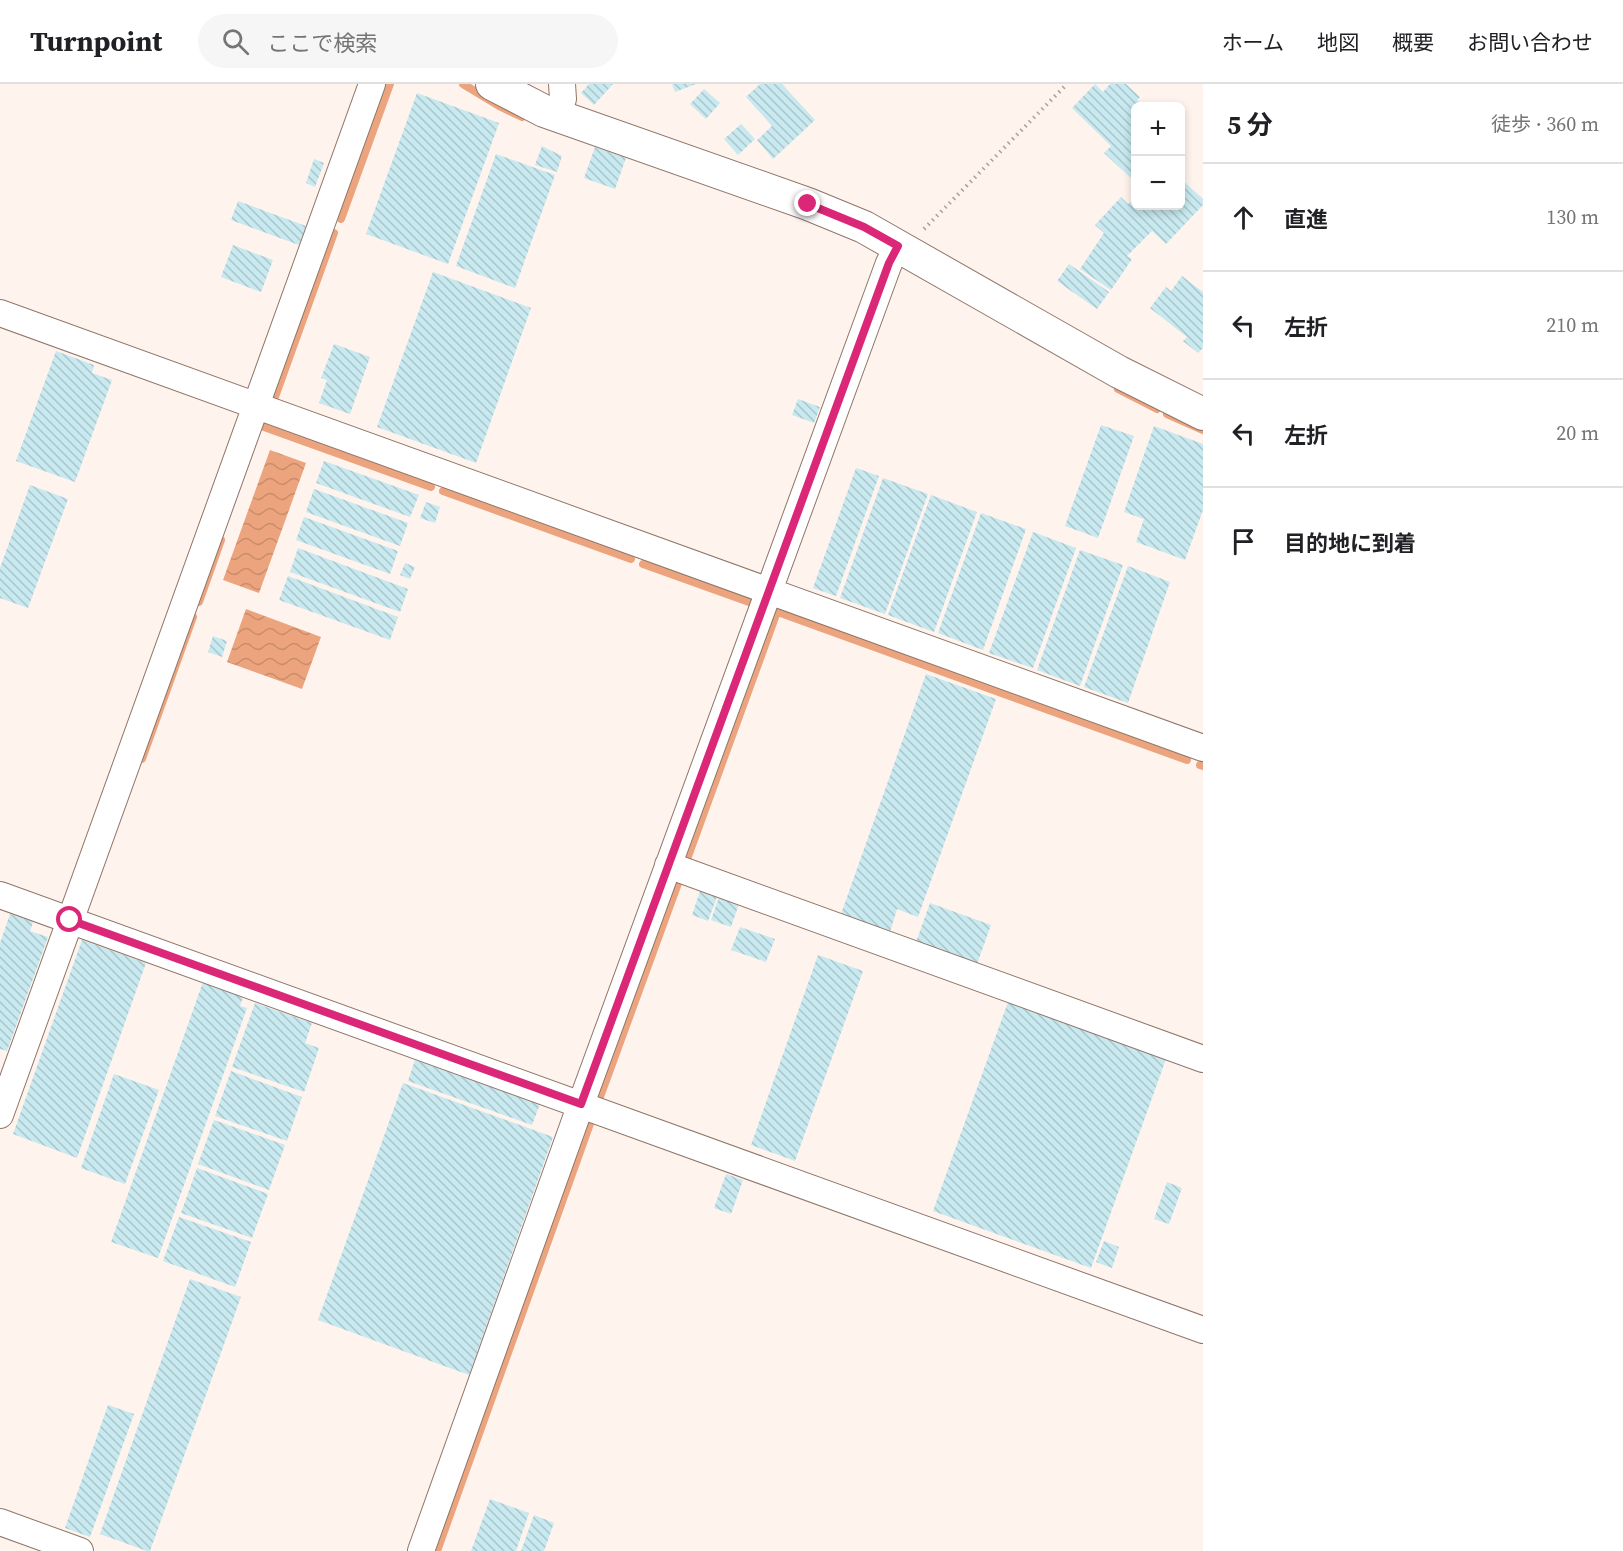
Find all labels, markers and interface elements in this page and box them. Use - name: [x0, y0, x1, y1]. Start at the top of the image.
- search box: [198, 14, 618, 68]
- text: Turnpoint: [30, 22, 162, 60]
- icon: search: [219, 25, 252, 58]
- text: ここで検索: [267, 28, 377, 58]
- text: ホーム: [1222, 28, 1284, 57]
- text: 地図: [1317, 28, 1359, 57]
- text: 概要: [1392, 28, 1434, 57]
- text: お問い合わせ: [1467, 28, 1593, 57]
- map controls: [1131, 102, 1185, 210]
- button: +: [1131, 102, 1185, 156]
- text: 5 分: [1227, 107, 1273, 143]
- text: 徒歩 · 360 m: [1491, 110, 1599, 138]
- button: −: [1131, 156, 1185, 210]
- route end: [794, 190, 820, 216]
- icon: ahead: [1227, 201, 1260, 234]
- text: 130 m: [1546, 203, 1599, 231]
- text: 直進: [1284, 204, 1328, 234]
- icon: left: [1227, 309, 1260, 342]
- text: 210 m: [1546, 311, 1599, 339]
- text: 左折: [1284, 312, 1328, 342]
- icon: left: [1227, 417, 1260, 450]
- text: 20 m: [1556, 419, 1599, 447]
- text: 左折: [1284, 420, 1328, 450]
- icon: arrive: [1227, 525, 1260, 558]
- text: 目的地に到着: [1284, 528, 1416, 558]
- route start: [56, 906, 82, 932]

